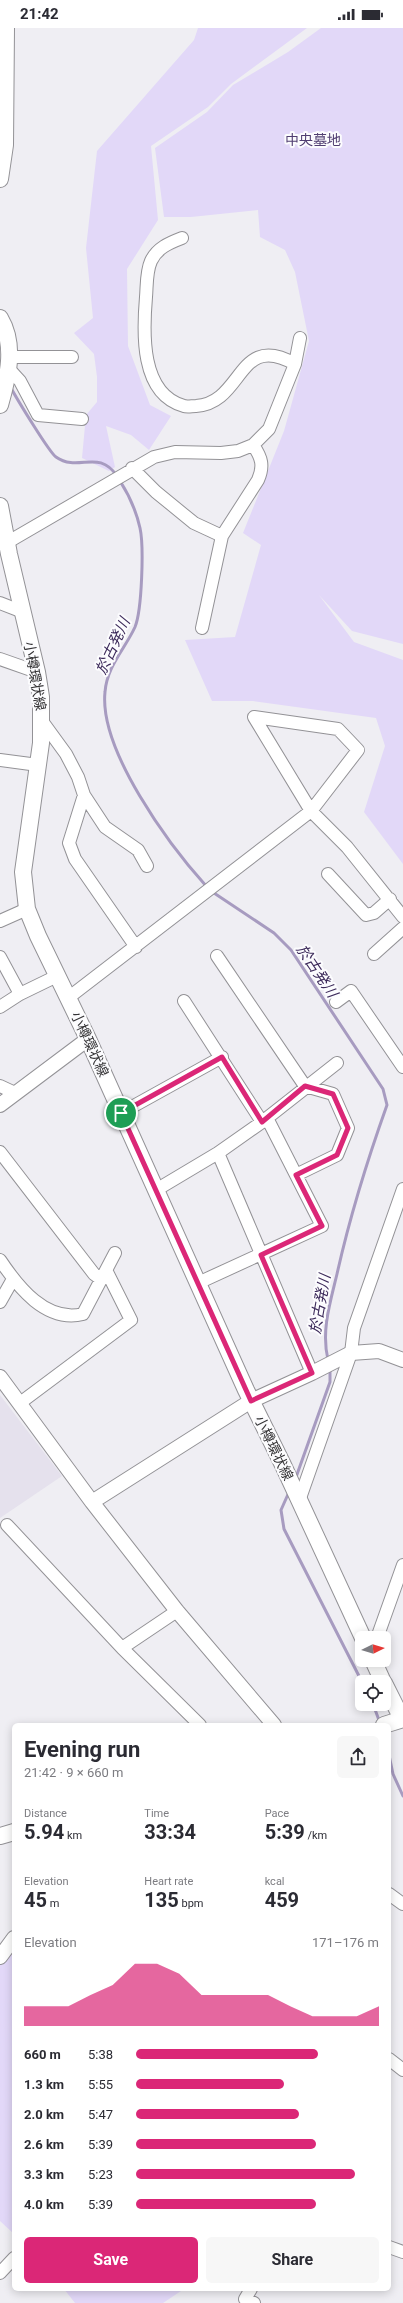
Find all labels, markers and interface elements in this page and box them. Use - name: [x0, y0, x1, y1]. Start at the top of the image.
- text: 21:42: [20, 5, 59, 23]
- park label: 中央墓地: [285, 132, 341, 148]
- water label: 於古発川: [92, 613, 135, 677]
- street label: 小樽環状線: [21, 640, 49, 712]
- water label: 於古発川: [293, 941, 342, 1003]
- street label: 小樽環状線: [68, 1009, 112, 1079]
- pin: [104, 1096, 138, 1130]
- icon: arrive: [110, 1102, 132, 1124]
- water label: 於古発川: [306, 1271, 334, 1335]
- street label: 小樽環状線: [251, 1413, 297, 1483]
- north arrow: [355, 1631, 391, 1667]
- map controls: [355, 1631, 391, 1711]
- button: locate: [355, 1675, 391, 1711]
- button: share: [337, 1736, 379, 1778]
- text: Evening run: [24, 1737, 140, 1762]
- text: 21:42 · 9 × 660 m: [24, 1765, 123, 1780]
- text: Distance: [24, 1807, 67, 1820]
- text: Time: [144, 1807, 169, 1820]
- text: Pace: [265, 1807, 289, 1820]
- text: 5.94: [24, 1820, 64, 1844]
- text: 33:34: [144, 1820, 196, 1844]
- text: 5:39: [265, 1820, 305, 1844]
- text: km: [64, 1829, 82, 1842]
- text: /km: [305, 1829, 327, 1842]
- text: Elevation: [24, 1875, 69, 1888]
- text: Heart rate: [144, 1875, 193, 1888]
- text: kcal: [265, 1875, 285, 1888]
- text: 45: [24, 1888, 47, 1912]
- text: 135: [144, 1888, 179, 1912]
- text: 459: [265, 1888, 299, 1912]
- text: m: [47, 1897, 59, 1910]
- text: bpm: [179, 1897, 204, 1910]
- text: Elevation: [24, 1935, 77, 1950]
- text: 171–176 m: [312, 1935, 379, 1950]
- text: 660 m: [24, 2047, 61, 2062]
- text: 5:38: [88, 2047, 113, 2062]
- text: 1.3 km: [24, 2077, 64, 2092]
- text: 5:55: [88, 2077, 113, 2092]
- text: 2.0 km: [24, 2107, 64, 2122]
- text: 5:47: [88, 2107, 113, 2122]
- text: 2.6 km: [24, 2137, 64, 2152]
- text: 5:39: [88, 2137, 113, 2152]
- text: 3.3 km: [24, 2167, 64, 2182]
- text: 5:23: [88, 2167, 113, 2182]
- text: 4.0 km: [24, 2197, 64, 2212]
- text: 5:39: [88, 2197, 113, 2212]
- button: Save: [24, 2237, 198, 2283]
- button: Share: [206, 2237, 379, 2283]

